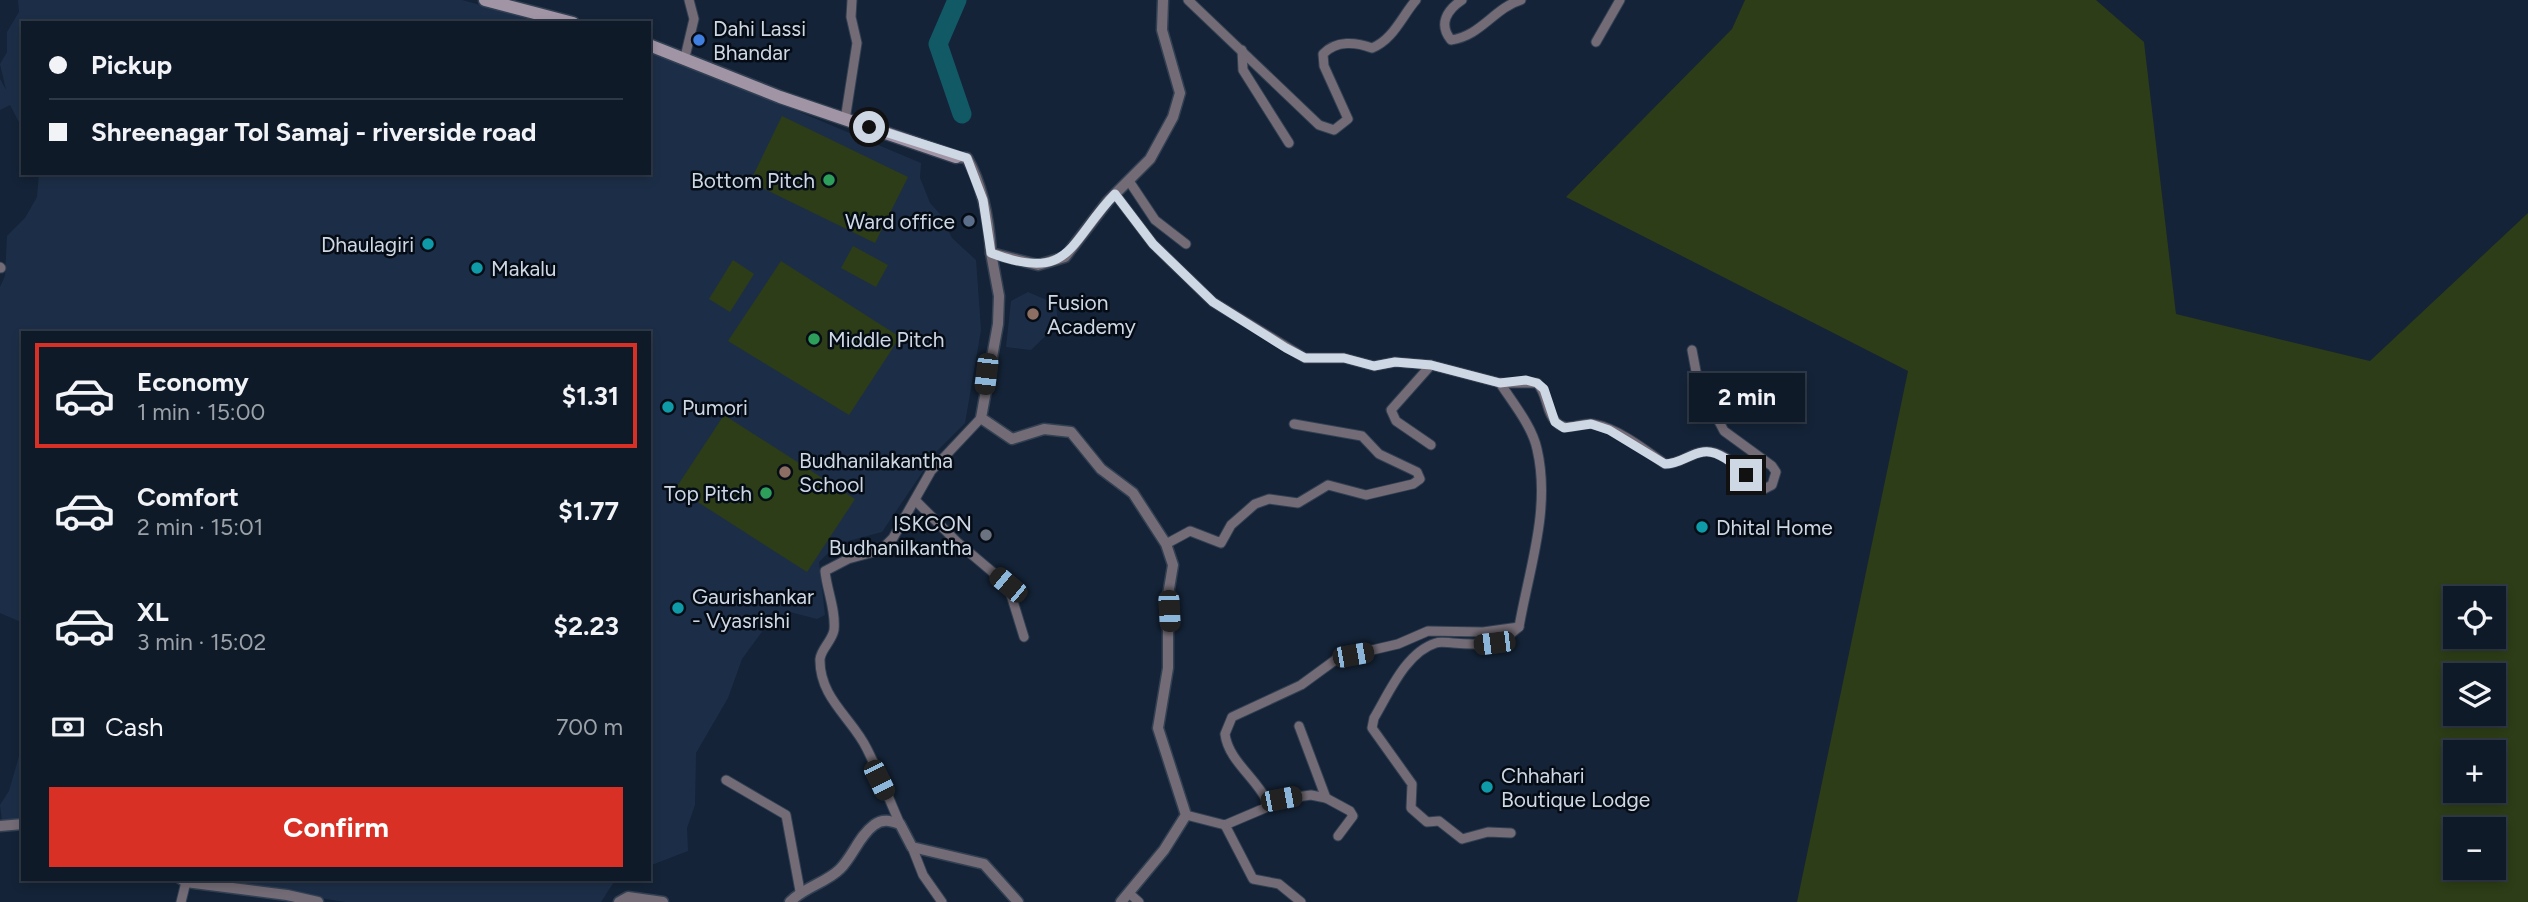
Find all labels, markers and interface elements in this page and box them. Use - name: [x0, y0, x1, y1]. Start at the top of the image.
- place label: Dahi Lassi Bhandar: [713, 16, 806, 65]
- marker: Dahi Lassi Bhandar: [691, 32, 707, 48]
- text: Pickup: [91, 49, 172, 81]
- route start: [853, 111, 885, 143]
- text: Shreenagar Tol Samaj - riverside road: [91, 116, 537, 148]
- place label: Bottom Pitch: [691, 168, 815, 193]
- marker: Bottom Pitch: [821, 172, 837, 188]
- place label: Ward office: [845, 209, 955, 234]
- marker: Ward office: [961, 213, 977, 229]
- place label: Dhaulagiri: [321, 232, 414, 257]
- marker: Dhaulagiri: [420, 236, 436, 252]
- place label: Makalu: [491, 256, 556, 281]
- marker: Makalu: [469, 260, 485, 276]
- place label: Fusion Academy: [1047, 290, 1136, 339]
- marker: Fusion Academy: [1025, 306, 1041, 322]
- place label: Middle Pitch: [828, 327, 945, 352]
- marker: Middle Pitch: [806, 331, 822, 347]
- car: [974, 352, 999, 396]
- icon: car: [53, 364, 116, 427]
- text: Economy: [137, 366, 249, 398]
- callout: 2 min: [1688, 374, 1804, 422]
- text: $1.31: [562, 380, 619, 412]
- text: 2 min: [1718, 383, 1776, 411]
- place label: Pumori: [682, 395, 748, 420]
- text: 1 min · 15:00: [137, 398, 265, 426]
- marker: Pumori: [660, 399, 676, 415]
- place label: Budhanilakantha School: [799, 448, 953, 497]
- route end: [1730, 459, 1762, 491]
- marker: Budhanilakantha School: [777, 464, 793, 480]
- icon: car: [53, 479, 116, 542]
- text: Comfort: [137, 481, 239, 513]
- place label: Top Pitch: [664, 481, 752, 506]
- marker: Top Pitch: [758, 485, 774, 501]
- text: $1.77: [558, 495, 619, 527]
- place label: ISKCON Budhanilkantha: [829, 511, 972, 560]
- text: 2 min · 15:01: [137, 513, 263, 541]
- place label: Dhital Home: [1716, 515, 1833, 540]
- marker: Dhital Home: [1694, 519, 1710, 535]
- marker: ISKCON Budhanilkantha: [978, 527, 994, 543]
- car: [986, 563, 1031, 607]
- place label: Gaurishankar - Vyasrishi: [692, 584, 814, 633]
- map controls: [2443, 586, 2506, 880]
- button: locate: [2443, 586, 2506, 649]
- car: [1158, 589, 1181, 633]
- icon: car: [53, 594, 116, 657]
- text: XL: [137, 596, 169, 628]
- marker: Gaurishankar - Vyasrishi: [670, 600, 686, 616]
- text: $2.23: [554, 610, 619, 642]
- text: 3 min · 15:02: [137, 628, 266, 656]
- car: [1472, 630, 1517, 656]
- car: [1331, 641, 1376, 669]
- button: layers: [2443, 663, 2506, 726]
- icon: cash: [49, 708, 87, 746]
- text: Cash: [105, 711, 164, 743]
- text: 700 m: [556, 713, 623, 741]
- button: +: [2443, 740, 2506, 803]
- car: [861, 757, 898, 803]
- place label: Chhahari Boutique Lodge: [1501, 763, 1650, 812]
- marker: Chhahari Boutique Lodge: [1479, 779, 1495, 795]
- car: [1259, 785, 1304, 813]
- button: Confirm: [49, 787, 623, 867]
- button: −: [2443, 817, 2506, 880]

